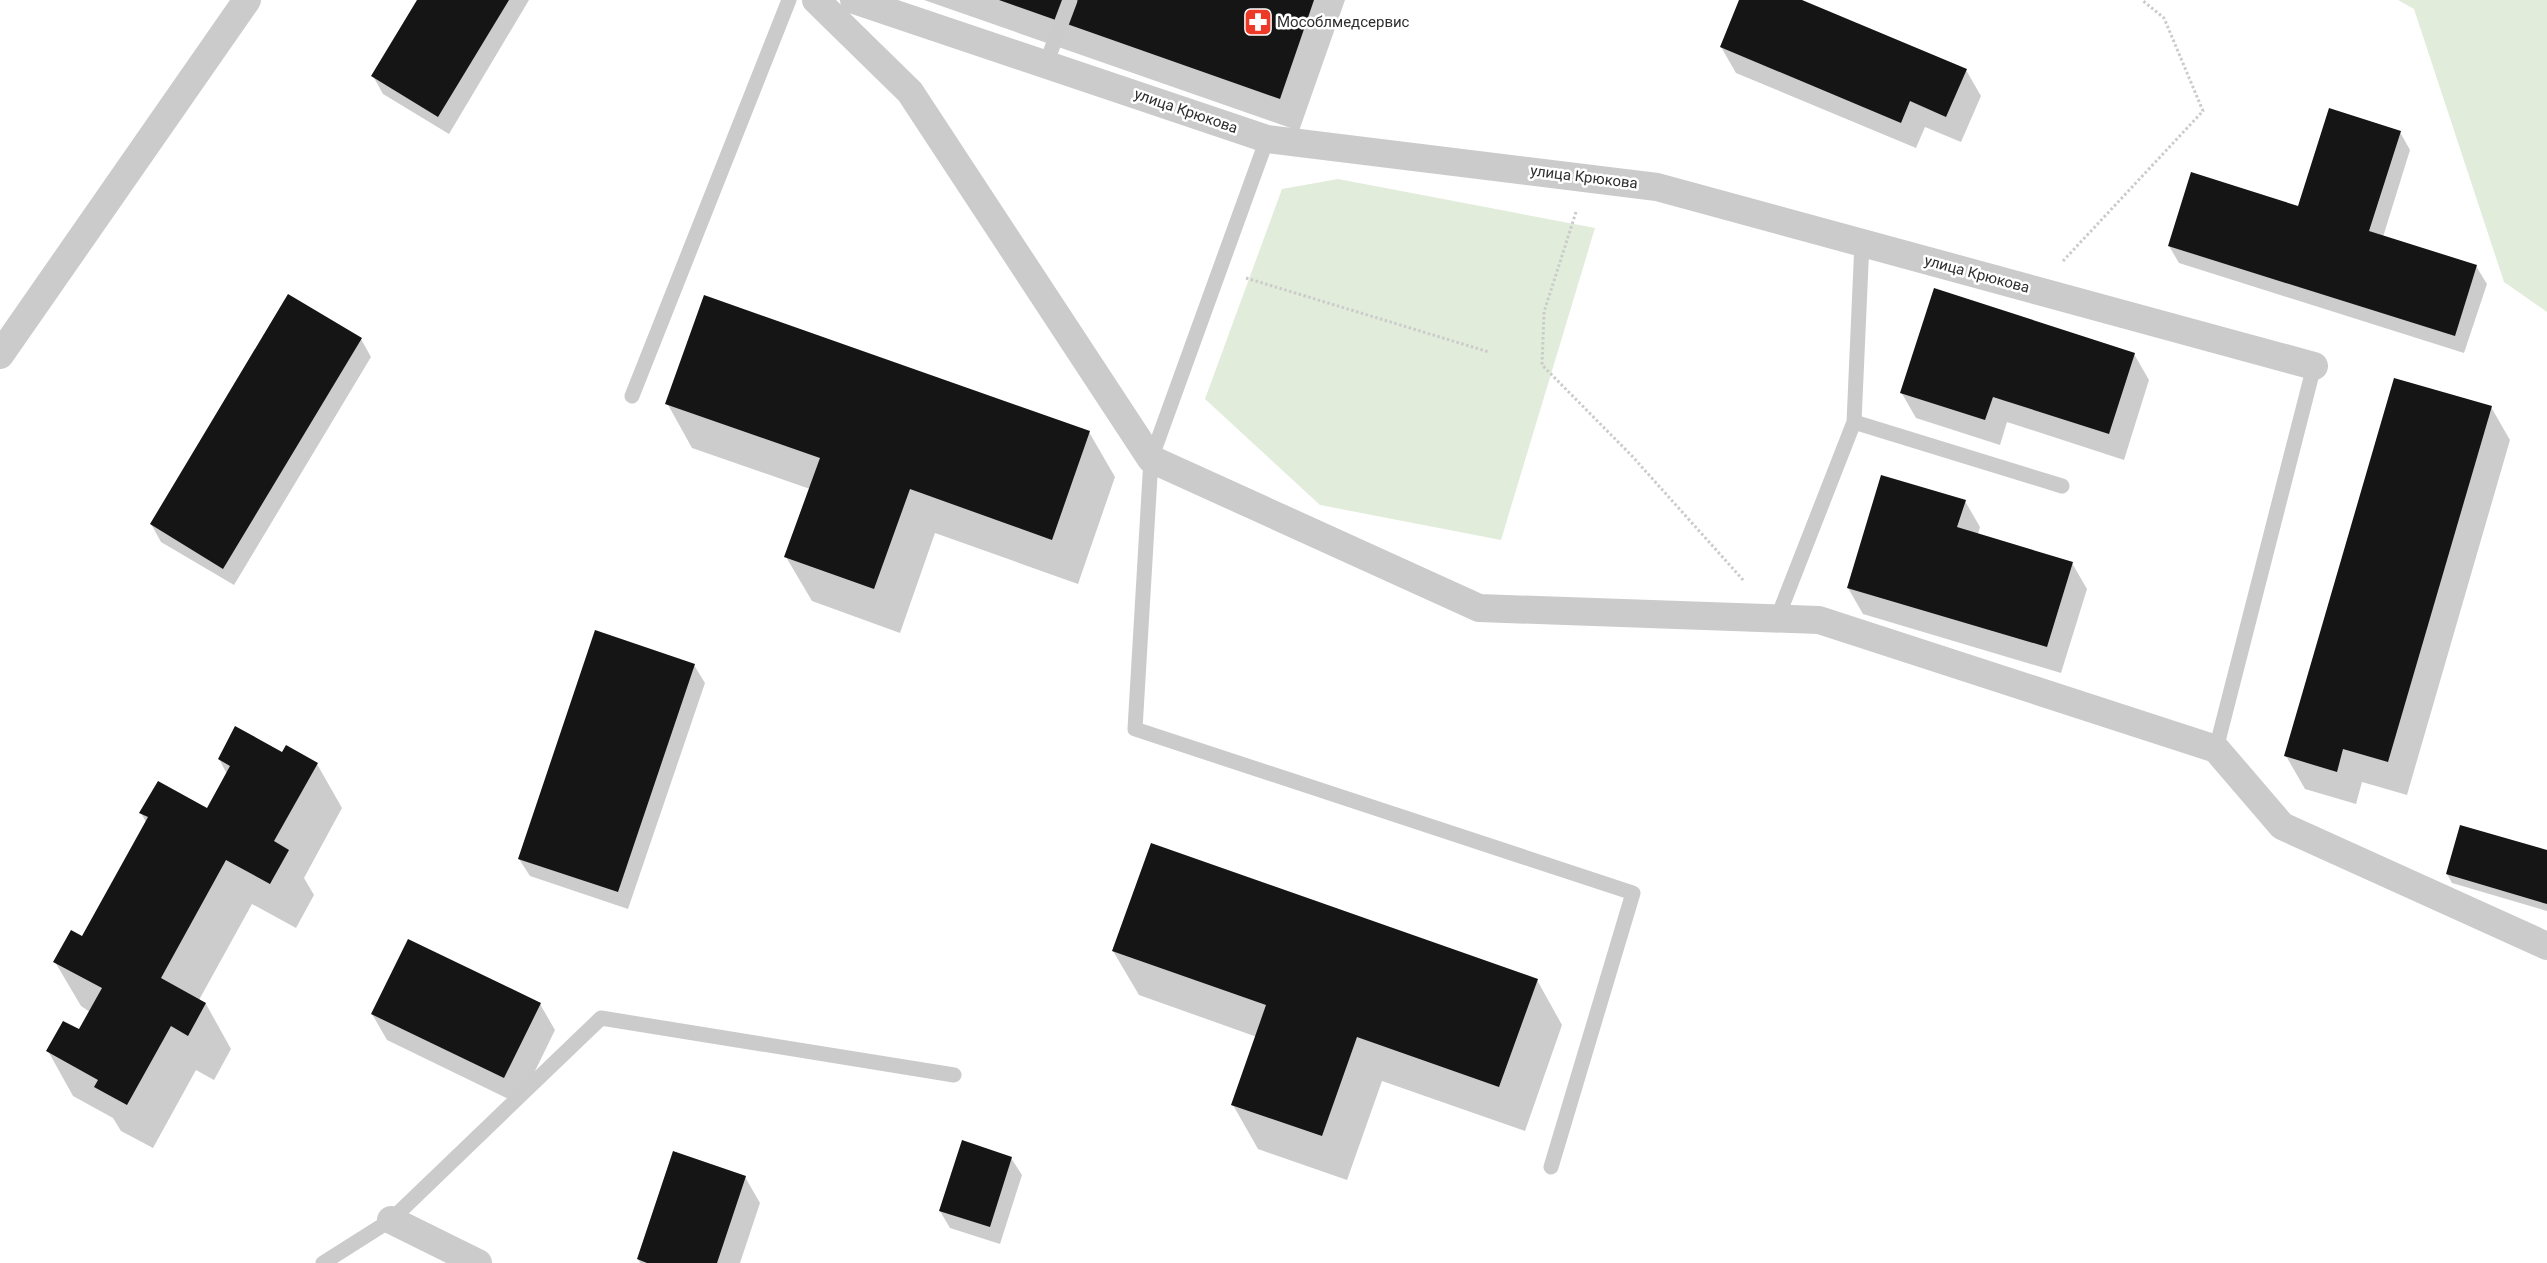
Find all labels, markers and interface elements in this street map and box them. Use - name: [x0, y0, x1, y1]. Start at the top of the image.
- pharmacy icon: Мособлмедсервис: [1243, 7, 1273, 37]
- place label: Мособлмедсервис: [1277, 13, 1410, 31]
- street label: улица Крюкова: [1132, 85, 1240, 137]
- street label: улица Крюкова: [1529, 161, 1639, 193]
- street label: улица Крюкова: [1922, 251, 2032, 297]

